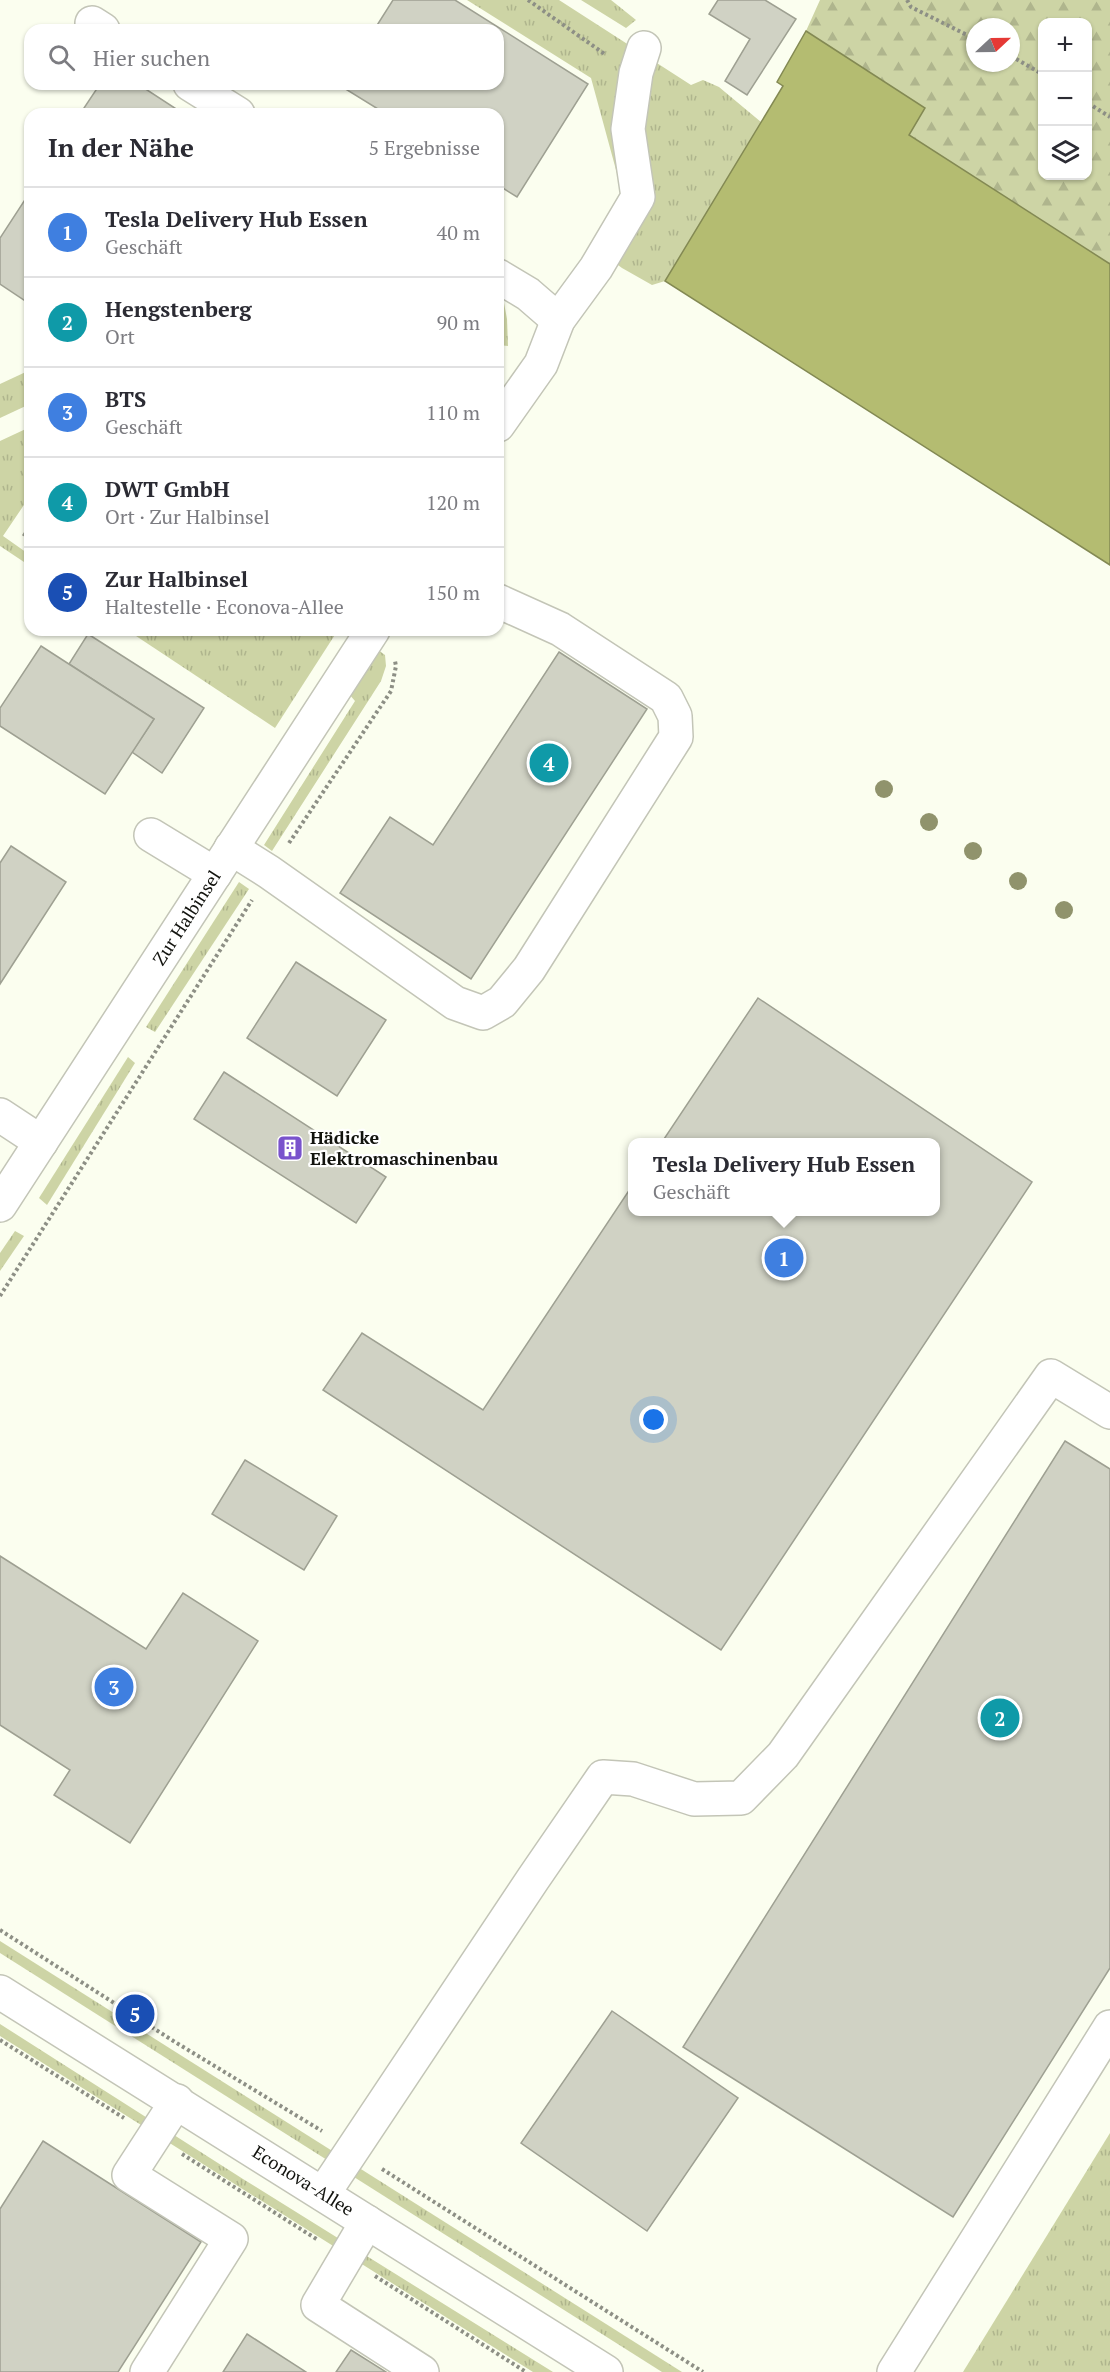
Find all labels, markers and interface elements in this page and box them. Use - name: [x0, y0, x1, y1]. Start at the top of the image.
- north arrow: [966, 18, 1020, 72]
- map controls: [1038, 18, 1092, 180]
- button: +: [1038, 18, 1092, 72]
- search box: [24, 24, 504, 90]
- icon: search: [45, 41, 78, 74]
- text: Hier suchen: [93, 43, 210, 72]
- button: −: [1038, 72, 1092, 126]
- button: layers: [1038, 126, 1092, 180]
- text: In der Nähe: [48, 130, 194, 164]
- text: 5 Ergebnisse: [368, 134, 480, 161]
- text: Tesla Delivery Hub Essen: [105, 204, 368, 233]
- text: 1: [62, 219, 73, 246]
- text: 40 m: [437, 219, 480, 246]
- text: Geschäft: [105, 233, 183, 260]
- text: Hengstenberg: [105, 294, 252, 323]
- text: 2: [62, 309, 73, 336]
- text: 90 m: [437, 309, 480, 336]
- text: Ort: [105, 323, 135, 350]
- text: BTS: [105, 384, 146, 413]
- text: 3: [62, 399, 73, 426]
- text: 110 m: [426, 399, 480, 426]
- text: Geschäft: [105, 413, 183, 440]
- text: DWT GmbH: [105, 474, 230, 503]
- text: 4: [62, 489, 73, 516]
- text: 120 m: [426, 489, 480, 516]
- text: Ort · Zur Halbinsel: [105, 503, 270, 530]
- text: Zur Halbinsel: [105, 564, 248, 593]
- text: 5: [62, 579, 73, 606]
- text: 150 m: [426, 579, 480, 606]
- text: Haltestelle · Econova-Allee: [105, 593, 344, 620]
- pin: 4: [530, 740, 568, 786]
- street label: Zur Halbinsel: [147, 865, 226, 969]
- place label: Hädicke Elektromaschinenbau: [310, 1125, 498, 1170]
- building icon: Hädicke Elektromaschinenbau: [275, 1133, 305, 1163]
- popup: [628, 1138, 940, 1216]
- text: Tesla Delivery Hub Essen: [653, 1149, 915, 1178]
- text: Geschäft: [653, 1178, 730, 1205]
- pin: 1: [764, 1236, 804, 1280]
- your location: [639, 1405, 668, 1434]
- pin: 3: [94, 1664, 134, 1710]
- pin: 2: [980, 1696, 1020, 1740]
- pin: 5: [116, 1992, 154, 2036]
- street label: Econova-Allee: [248, 2139, 359, 2221]

